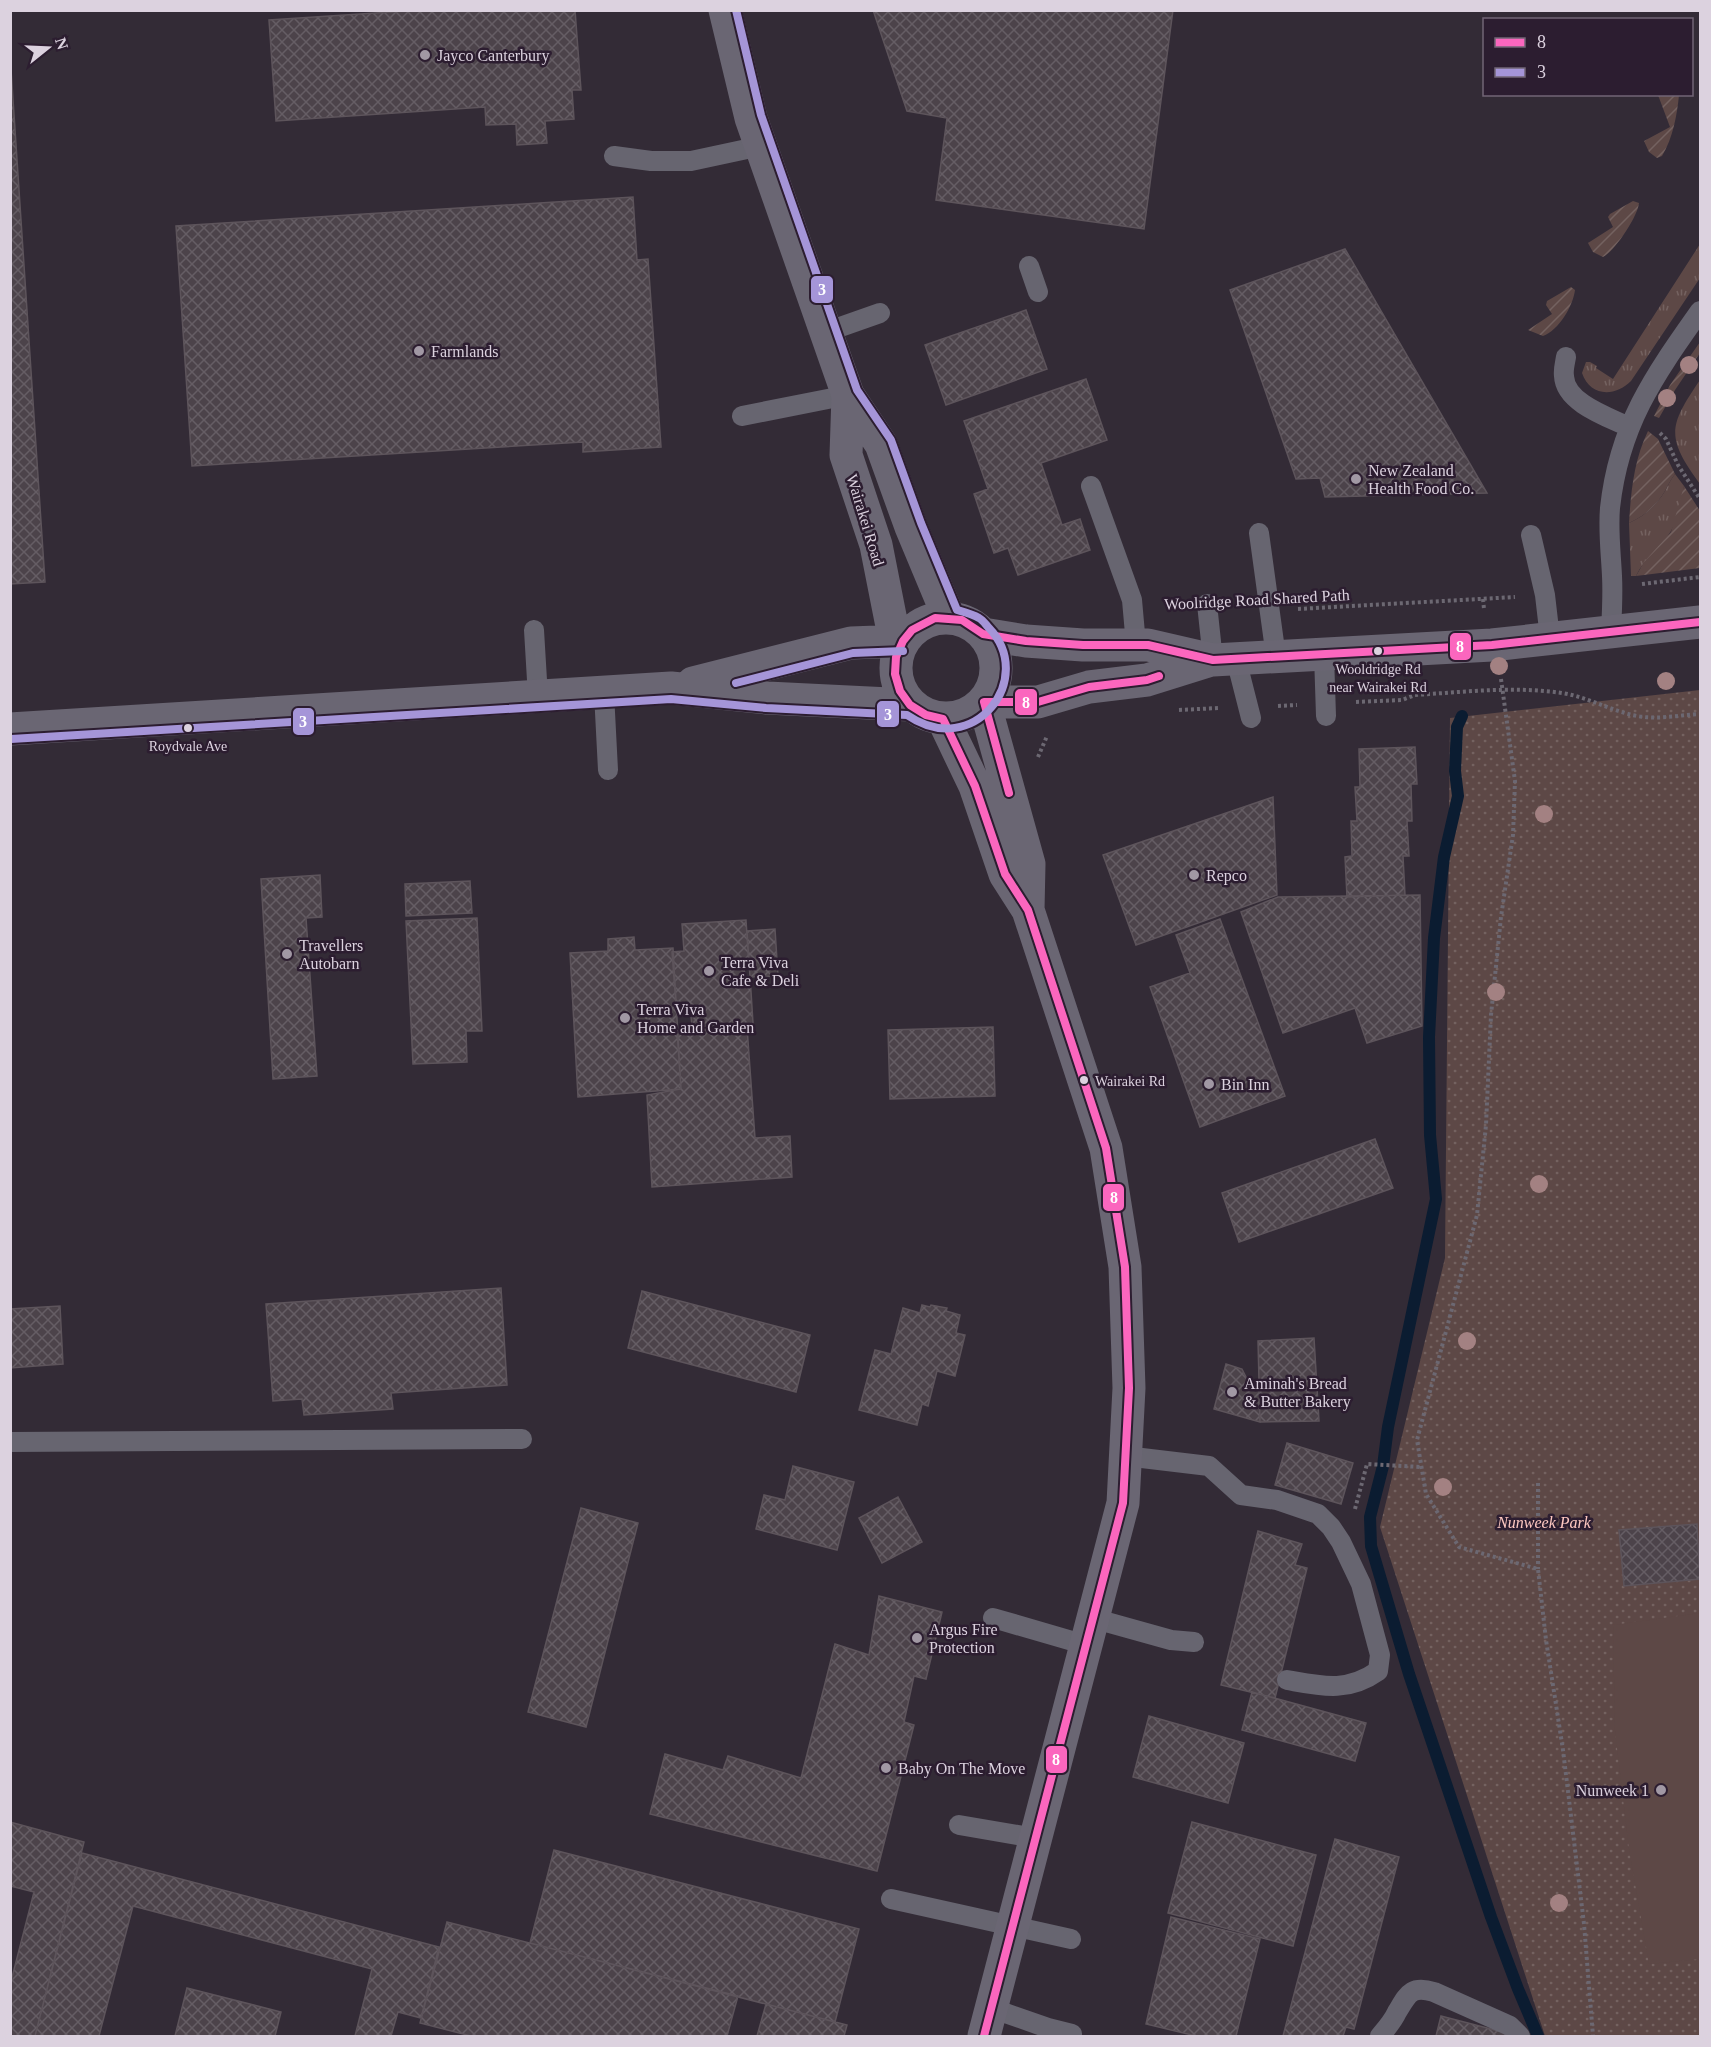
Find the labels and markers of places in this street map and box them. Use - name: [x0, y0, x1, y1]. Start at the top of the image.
- place label: Jayco Canterbury: [437, 47, 549, 65]
- marker: Jayco Canterbury: [418, 48, 432, 62]
- place label: Farmlands: [431, 343, 499, 360]
- marker: Farmlands: [412, 344, 426, 358]
- place label: New Zealand Health Food Co.: [1368, 462, 1474, 497]
- marker: New Zealand Health Food Co.: [1349, 472, 1363, 486]
- marker: Wooldridge Rd near Wairakei Rd: [1372, 645, 1384, 657]
- place label: Wooldridge Rd near Wairakei Rd: [1329, 662, 1427, 695]
- marker: Roydvale Ave: [182, 722, 194, 734]
- place label: Roydvale Ave: [149, 739, 227, 754]
- place label: Repco: [1206, 867, 1247, 885]
- marker: Repco: [1187, 868, 1201, 882]
- place label: Travellers Autobarn: [299, 937, 363, 972]
- marker: Travellers Autobarn: [280, 947, 294, 961]
- place label: Terra Viva Cafe & Deli: [721, 954, 800, 989]
- marker: Terra Viva Cafe & Deli: [702, 964, 716, 978]
- place label: Terra Viva Home and Garden: [637, 1001, 754, 1036]
- marker: Terra Viva Home and Garden: [618, 1011, 632, 1025]
- marker: Wairakei Rd: [1078, 1074, 1090, 1086]
- place label: Wairakei Rd: [1095, 1074, 1165, 1089]
- place label: Bin Inn: [1221, 1076, 1269, 1093]
- marker: Bin Inn: [1202, 1077, 1216, 1091]
- place label: Aminah's Bread & Butter Bakery: [1244, 1375, 1351, 1411]
- marker: Aminah's Bread & Butter Bakery: [1225, 1385, 1239, 1399]
- place label: Argus Fire Protection: [929, 1621, 998, 1656]
- marker: Argus Fire Protection: [910, 1631, 924, 1645]
- place label: Baby On The Move: [898, 1760, 1025, 1778]
- marker: Baby On The Move: [879, 1761, 893, 1775]
- place label: Nunweek 1: [1576, 1782, 1649, 1799]
- marker: Nunweek 1: [1654, 1783, 1668, 1797]

